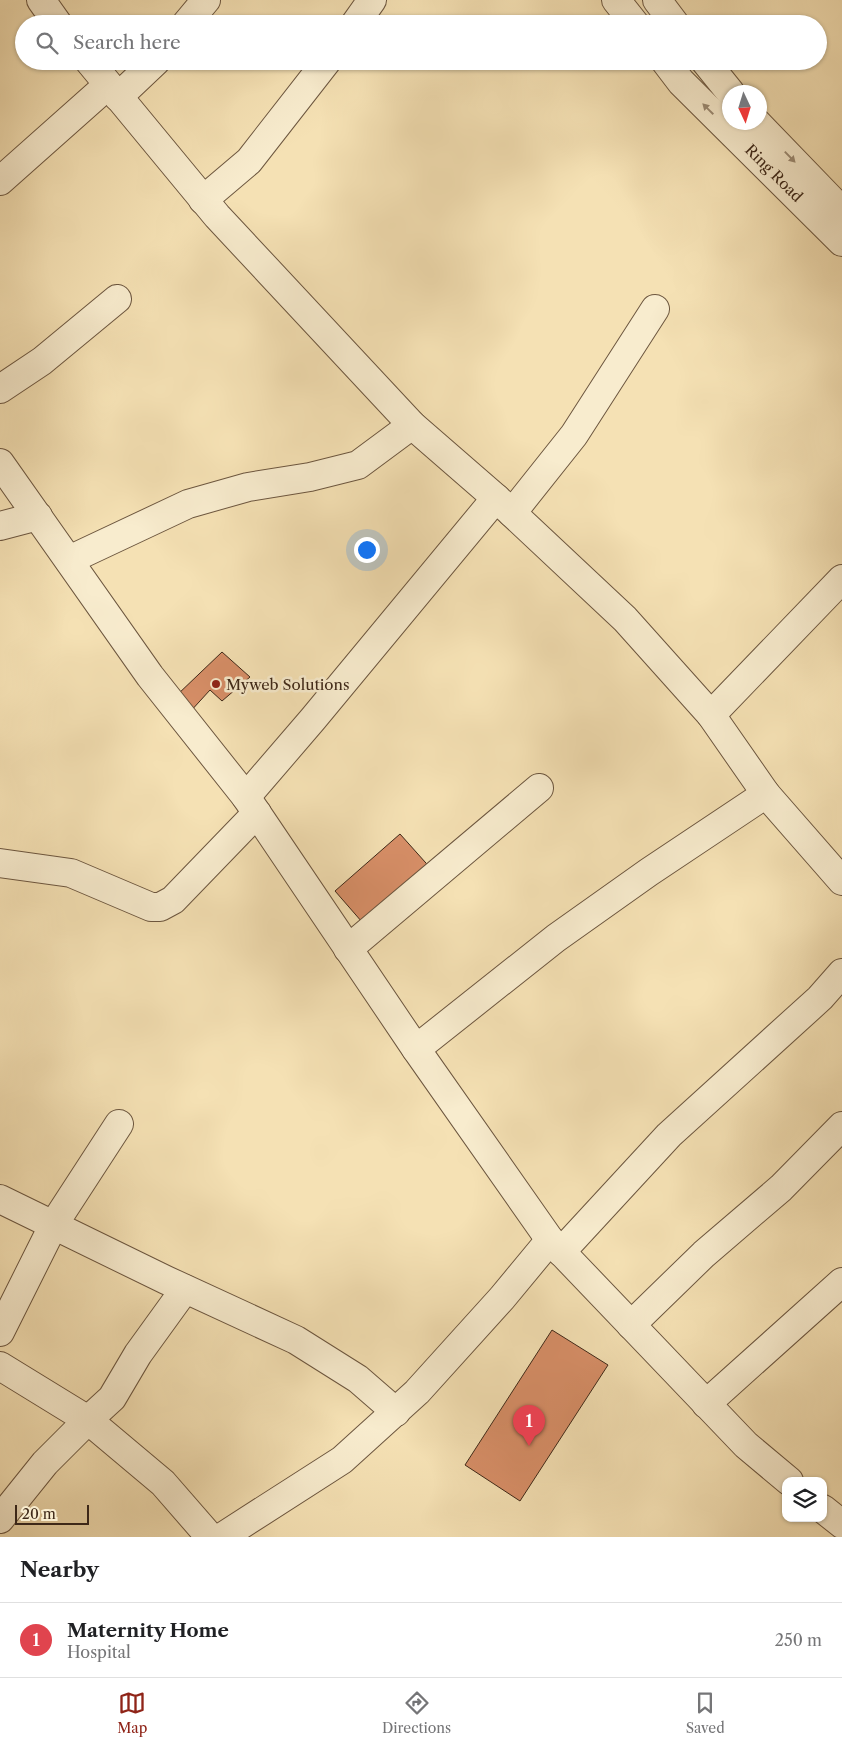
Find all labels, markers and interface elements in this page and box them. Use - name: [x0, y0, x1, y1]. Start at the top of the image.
- search box: [15, 15, 827, 70]
- icon: search: [33, 29, 61, 57]
- text: Search here: [73, 31, 181, 54]
- north arrow: [722, 85, 767, 130]
- one-way arrow: [702, 103, 714, 115]
- street label: Ring Road: [741, 140, 807, 206]
- one-way arrow: [784, 151, 796, 163]
- your location: [354, 537, 380, 563]
- place label: Myweb Solutions: [226, 675, 349, 694]
- marker: Myweb Solutions: [210, 678, 222, 690]
- pin: 1: [513, 1405, 545, 1446]
- map controls: [782, 1477, 827, 1522]
- button: layers: [782, 1477, 827, 1522]
- scale bar: [15, 1502, 89, 1525]
- text: 20 m: [22, 1505, 56, 1523]
- text: Nearby: [20, 1557, 99, 1582]
- text: Maternity Home: [67, 1619, 229, 1642]
- text: 1: [32, 1630, 40, 1650]
- text: 250 m: [775, 1630, 822, 1650]
- text: Hospital: [67, 1642, 131, 1662]
- tab: Map: [117, 1689, 147, 1737]
- tab: Directions: [382, 1689, 451, 1737]
- tab: Saved: [686, 1689, 725, 1737]

